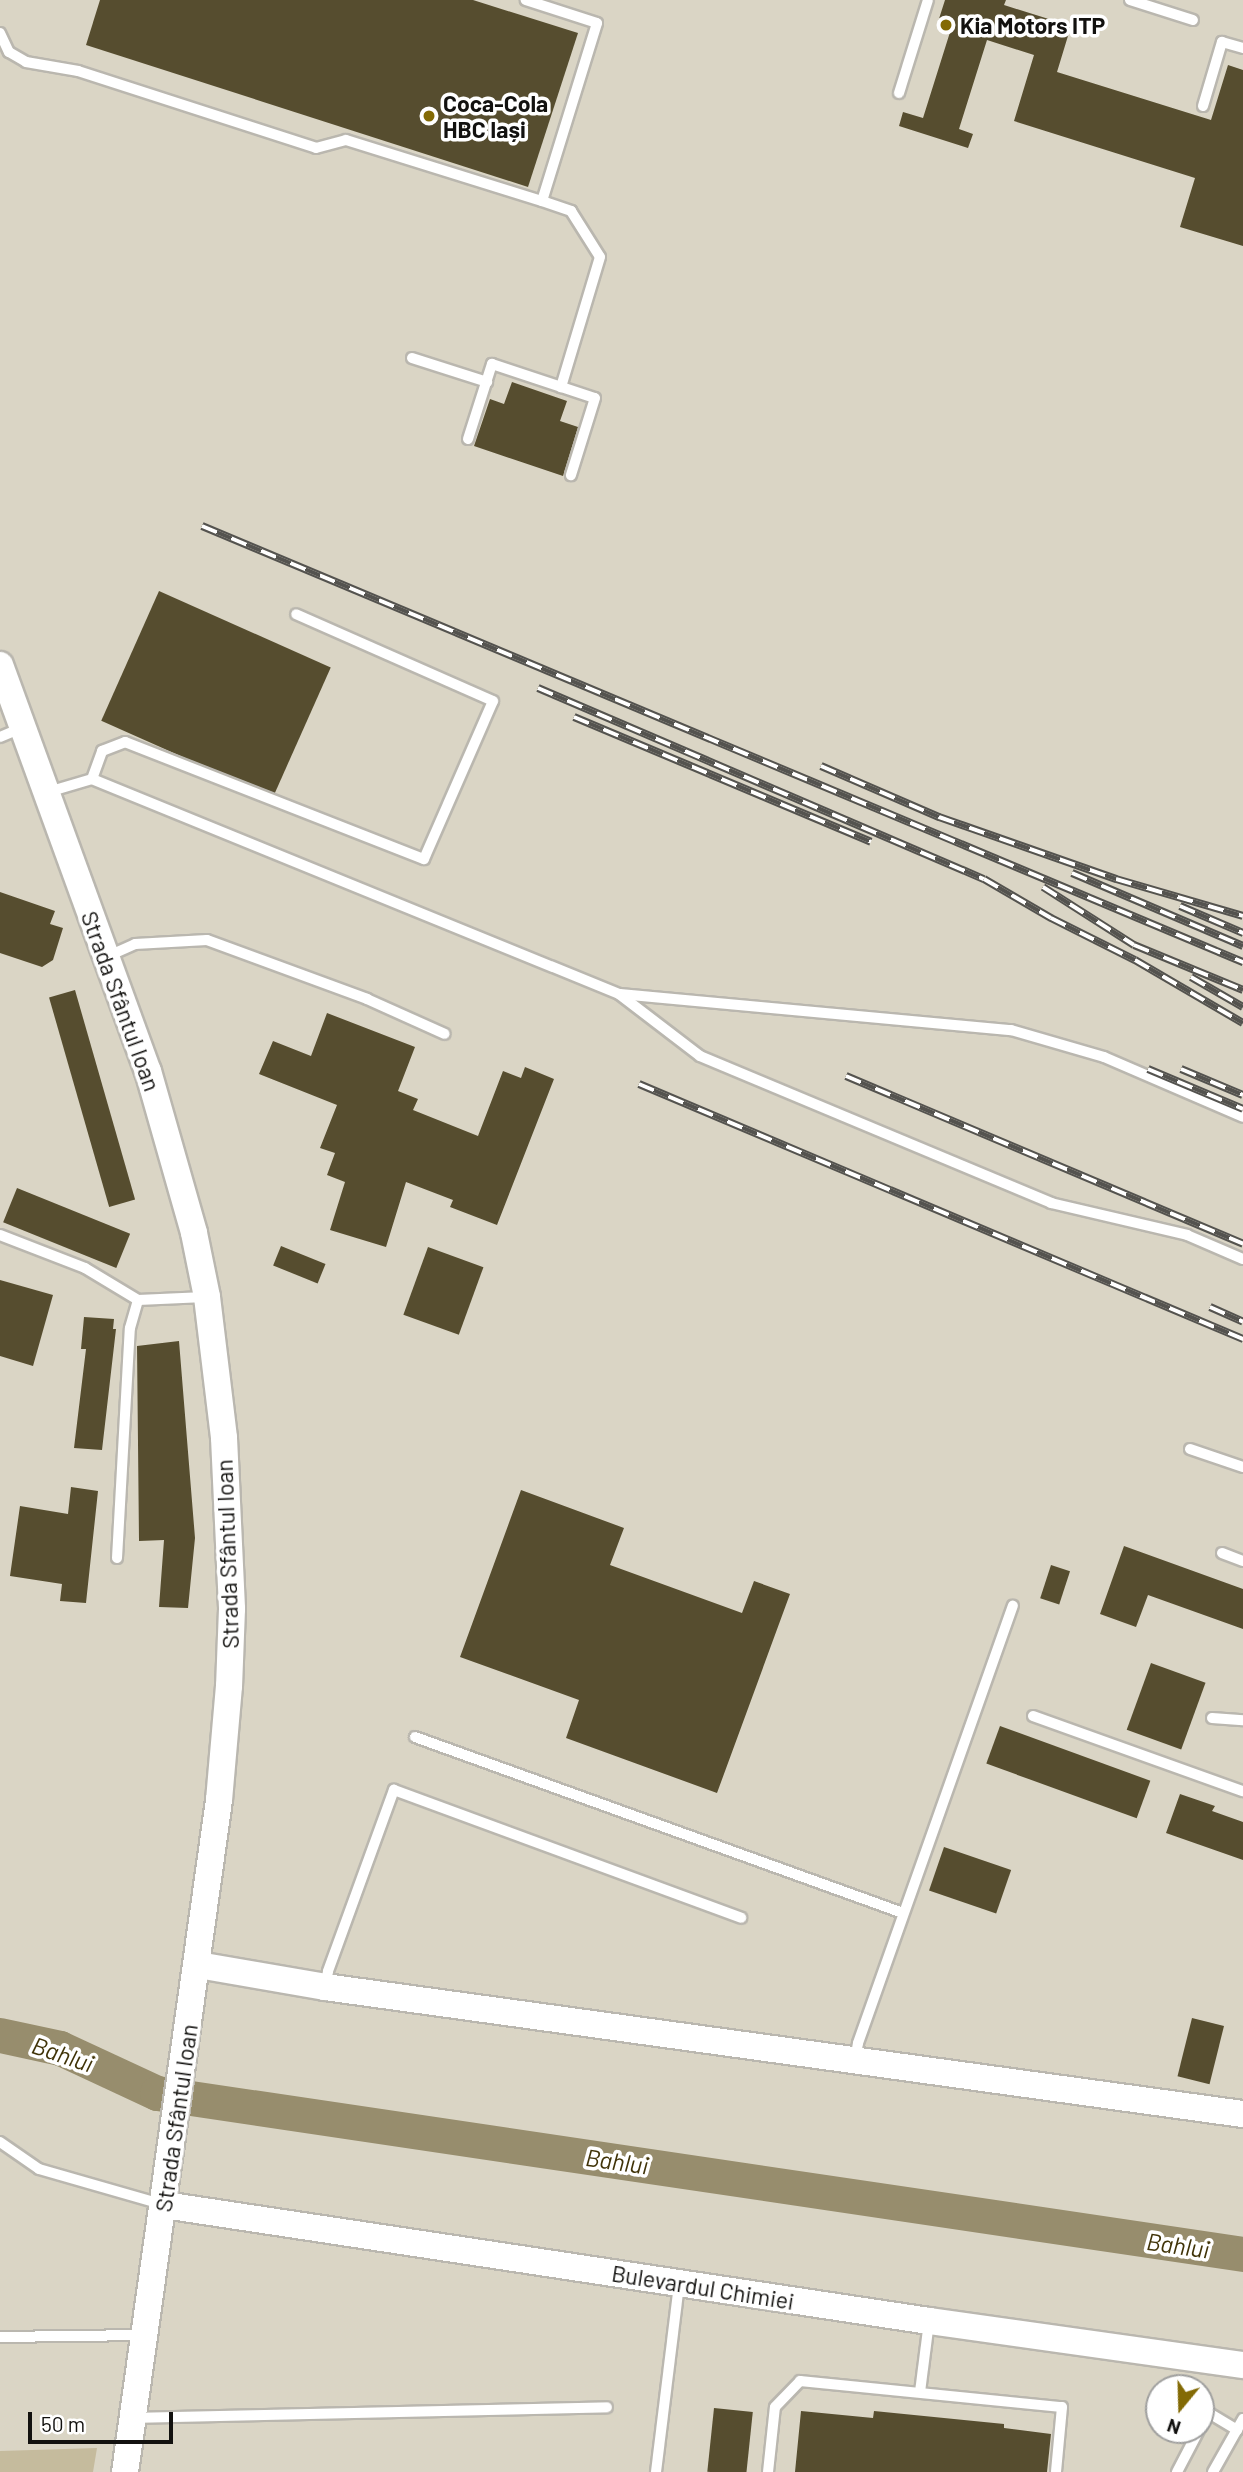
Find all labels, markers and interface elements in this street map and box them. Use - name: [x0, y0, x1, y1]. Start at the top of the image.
- place label: Kia Motors ITP: [960, 11, 1105, 39]
- marker: Kia Motors ITP: [938, 17, 954, 33]
- place label: Coca-Cola HBC Iași: [443, 89, 548, 143]
- marker: Coca-Cola HBC Iași: [421, 108, 437, 124]
- street label: Strada Sfântul Ioan: [76, 907, 166, 1095]
- street label: Strada Sfântul Ioan: [210, 1459, 244, 1649]
- street label: Strada Sfântul Ioan: [149, 2022, 203, 2214]
- water label: Bahlui: [28, 2030, 98, 2078]
- water label: Bahlui: [584, 2142, 650, 2180]
- water label: Bahlui: [1145, 2226, 1211, 2264]
- street label: Bulevardul Chimiei: [610, 2259, 796, 2315]
- north arrow: [1145, 2374, 1215, 2444]
- scale bar: [32, 2398, 177, 2442]
- text: 50 m: [41, 2411, 85, 2436]
- text: N: [1164, 2415, 1183, 2440]

